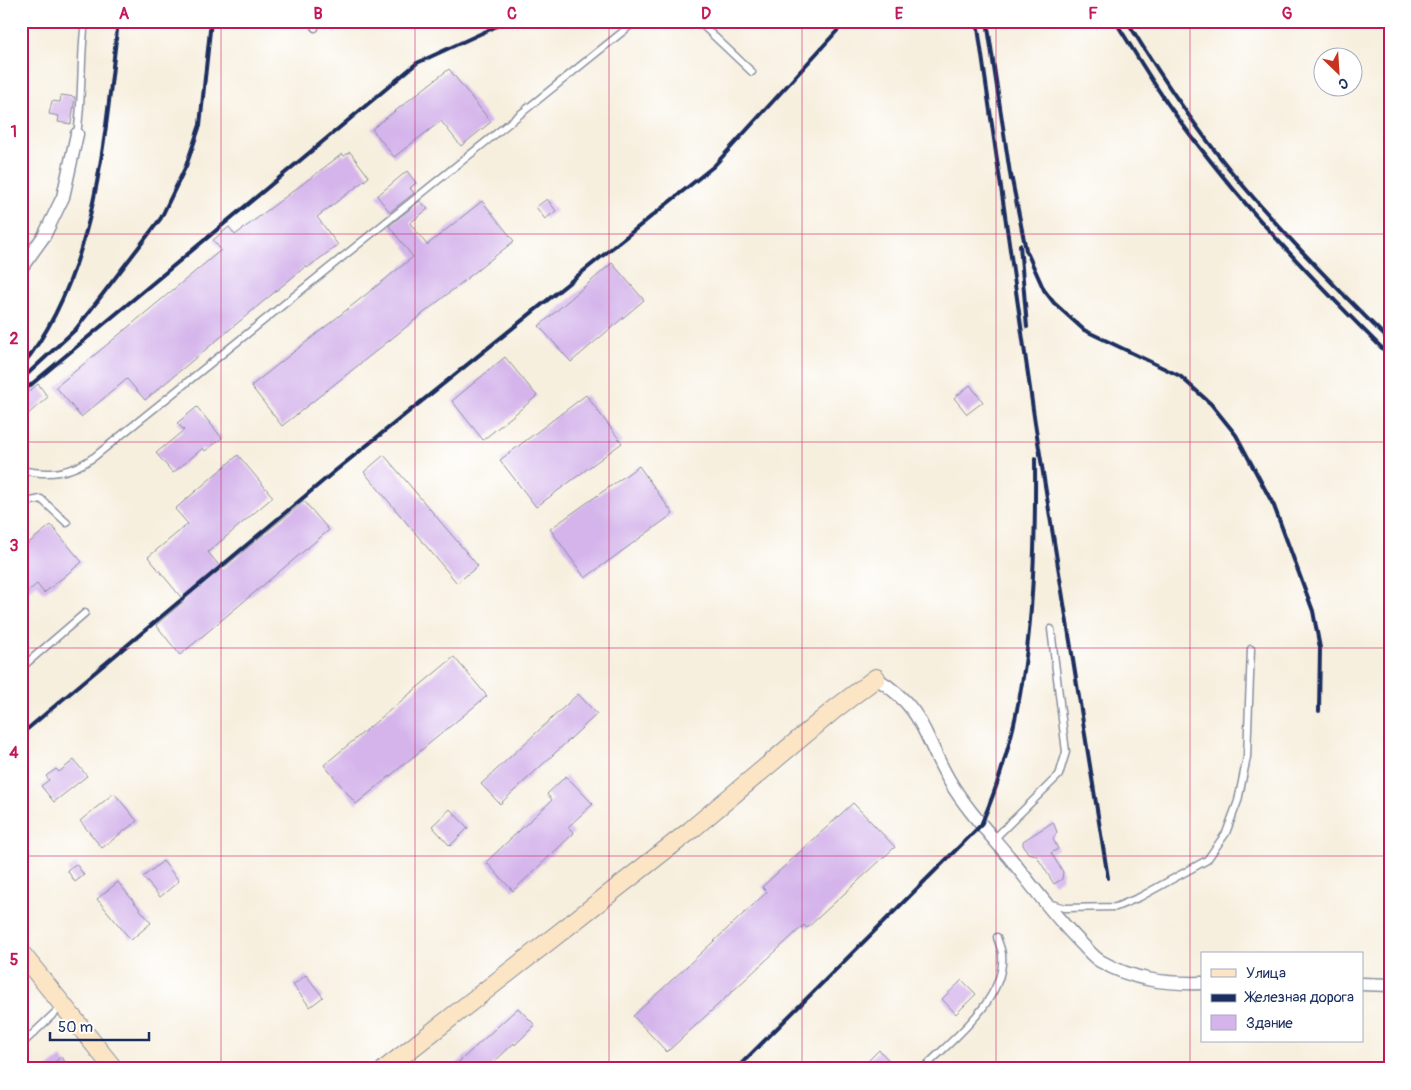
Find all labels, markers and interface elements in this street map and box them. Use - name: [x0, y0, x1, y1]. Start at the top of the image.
- text: A: [119, 4, 130, 24]
- text: B: [313, 4, 323, 24]
- text: C: [507, 4, 517, 24]
- text: D: [701, 4, 711, 24]
- text: E: [895, 4, 904, 24]
- text: F: [1088, 4, 1098, 24]
- text: G: [1282, 4, 1293, 24]
- north arrow: [1314, 48, 1364, 98]
- text: С: [1335, 74, 1351, 93]
- text: 1: [11, 122, 17, 142]
- text: 2: [10, 329, 19, 349]
- text: 3: [10, 536, 19, 556]
- text: 4: [9, 743, 19, 763]
- text: 5: [10, 950, 19, 970]
- legend: [1201, 952, 1364, 1042]
- text: Улица: [1246, 964, 1286, 983]
- text: Железная дорога: [1244, 988, 1354, 1007]
- scale bar: [50, 1010, 149, 1042]
- text: Здание: [1246, 1014, 1293, 1033]
- text: 50 m: [58, 1018, 93, 1037]

